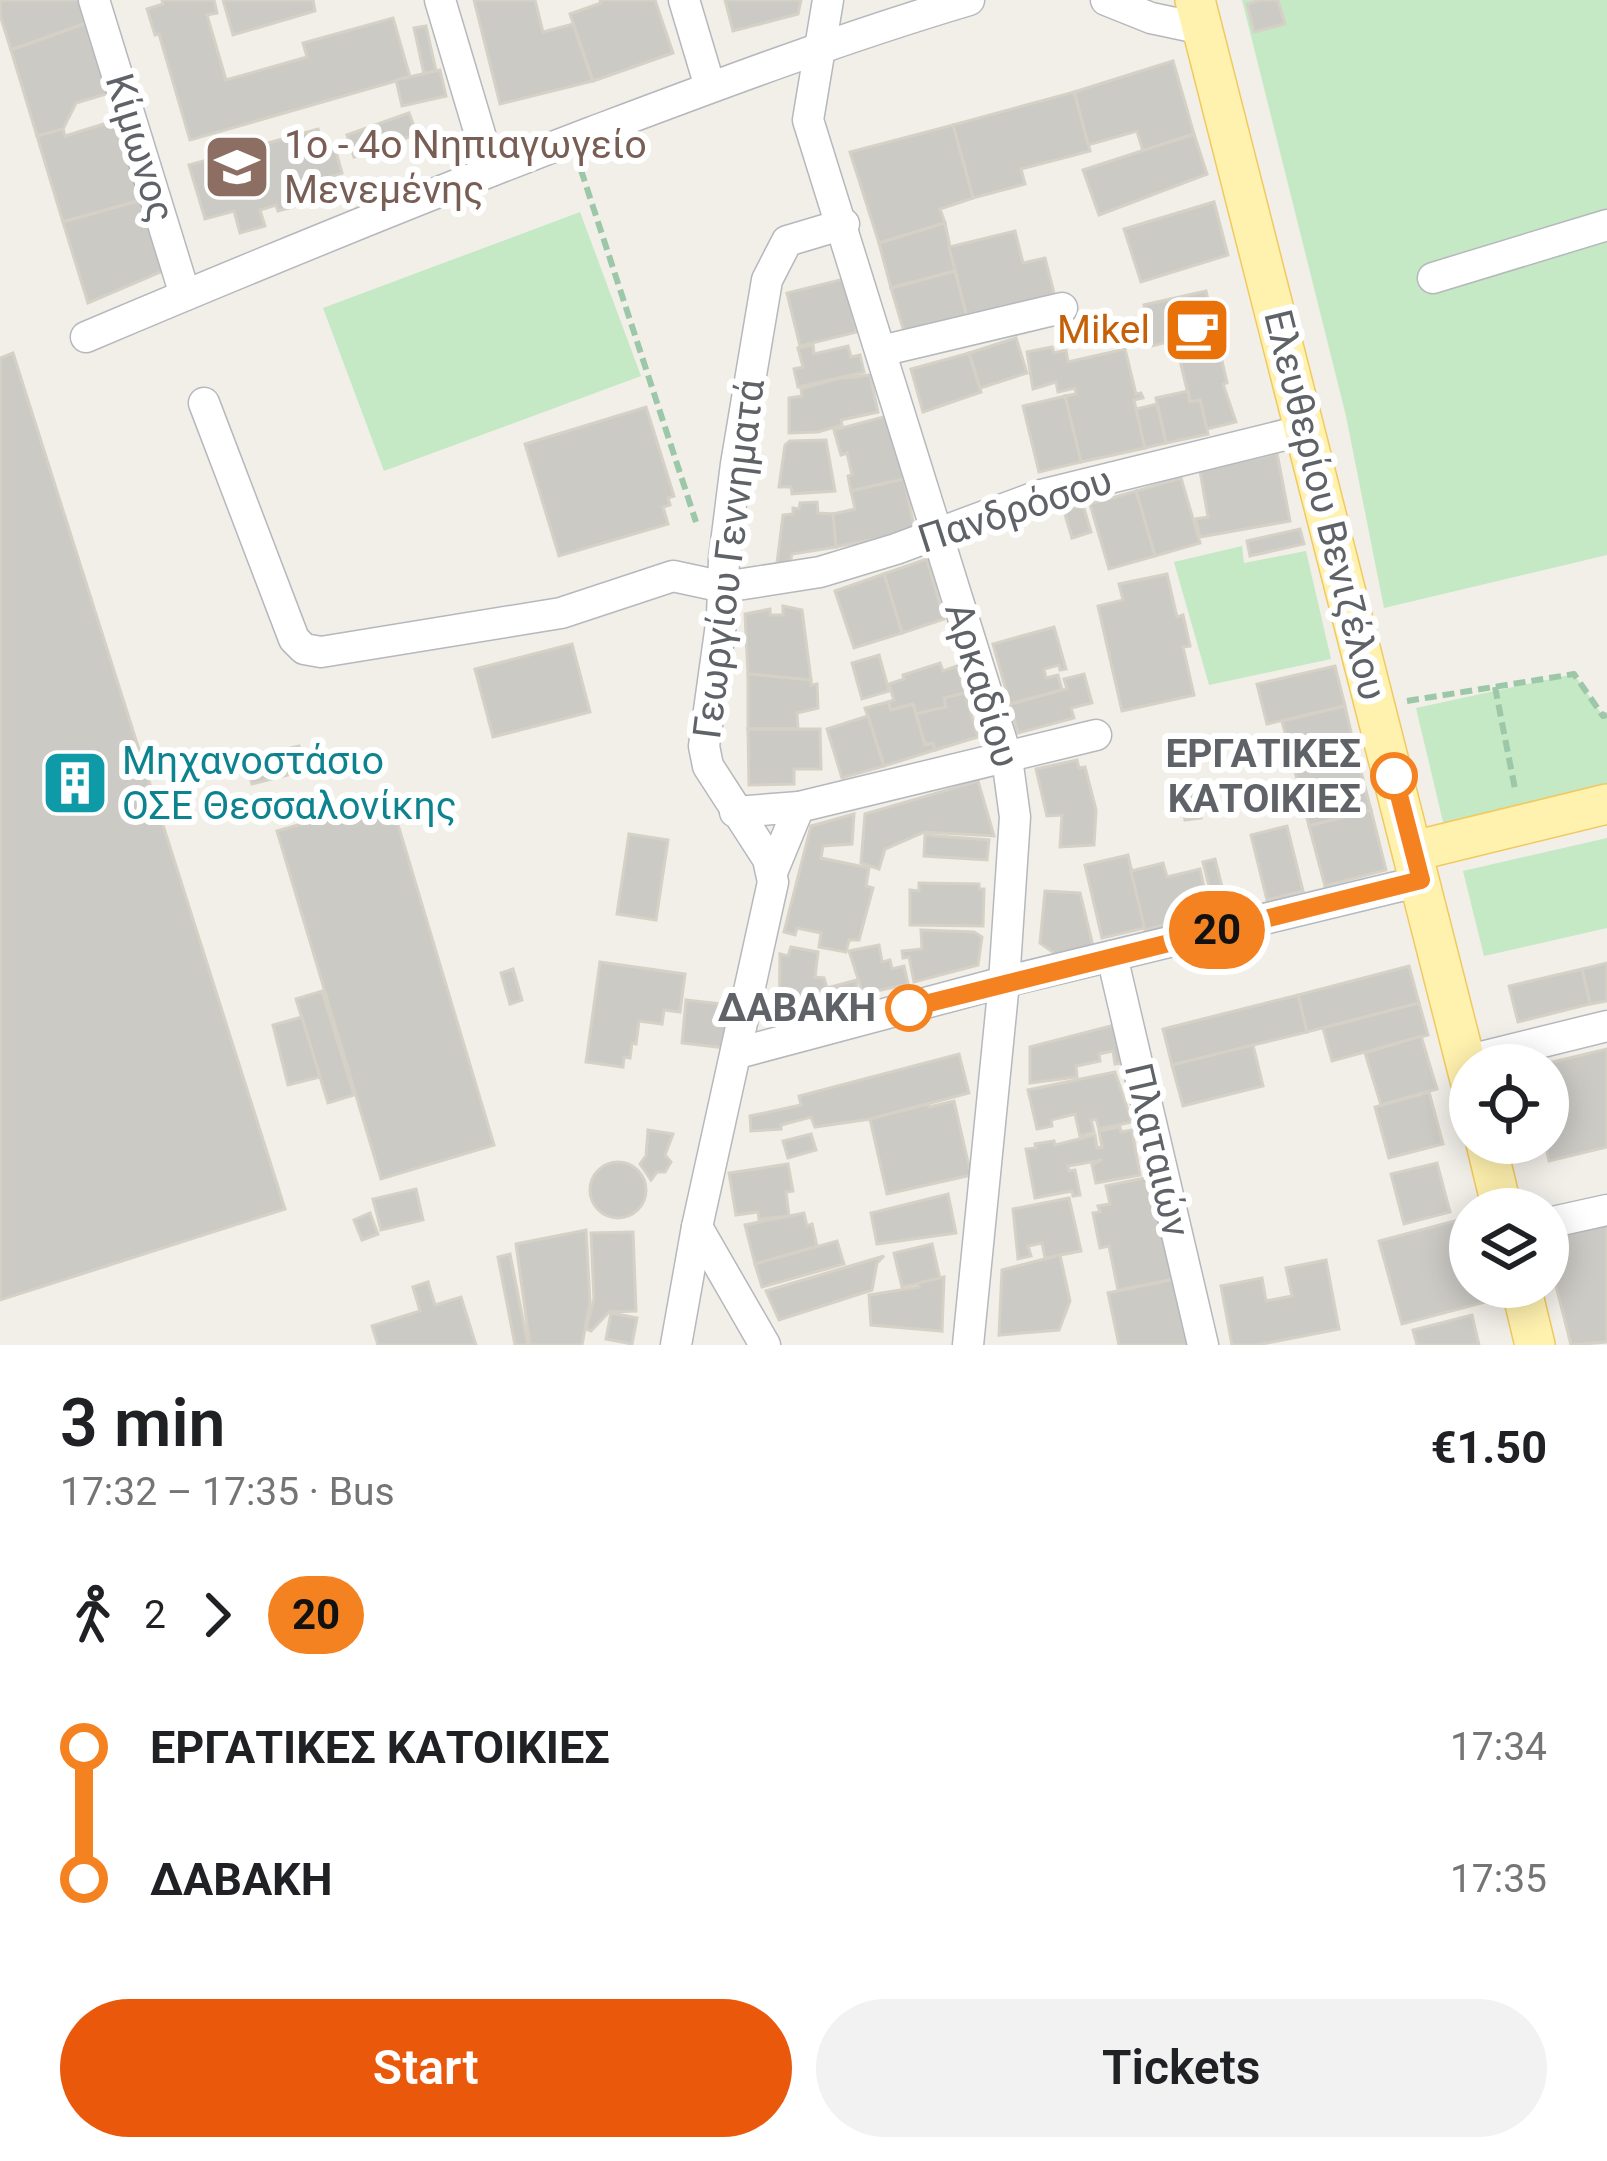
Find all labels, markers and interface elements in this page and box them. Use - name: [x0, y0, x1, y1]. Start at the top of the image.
- street label: Κίμωνος: [96, 68, 184, 228]
- place label: 1o - 4o Νηπιαγωγείο Μενεμένης: [284, 122, 647, 213]
- school or university icon: 1o - 4o Νηπιαγωγείο Μενεμένης: [202, 132, 272, 202]
- cafe icon: Mikel: [1162, 295, 1232, 365]
- street label: Ελευθερίου Βενιζέλου: [1254, 305, 1396, 705]
- place label: Mikel: [1057, 307, 1150, 353]
- street label: Γεωργίου Γεννηματά: [684, 377, 774, 741]
- street label: Πανδρόσου: [912, 457, 1118, 563]
- street label: Αρκαδίου: [935, 597, 1029, 773]
- place label: ΕΡΓΑΤΙΚΕΣ ΚΑΤΟΙΚΙΕΣ: [1165, 731, 1361, 822]
- place label: Μηχανοστάσιο ΟΣΕ Θεσσαλονίκης: [122, 738, 457, 829]
- building icon: Μηχανοστάσιο ΟΣΕ Θεσσαλονίκης: [40, 748, 110, 818]
- marker: ΕΡΓΑΤΙΚΕΣ ΚΑΤΟΙΚΙΕΣ: [1372, 754, 1416, 798]
- line badge: 20: [1163, 891, 1271, 969]
- text: 20: [1193, 905, 1241, 954]
- place label: ΔΑΒΑΚΗ: [718, 985, 876, 1031]
- marker: ΔΑΒΑΚΗ: [887, 986, 931, 1030]
- map controls: [1449, 1044, 1569, 1308]
- button: locate: [1449, 1044, 1569, 1164]
- street label: Πλαταιών: [1115, 1059, 1199, 1242]
- button: layers: [1449, 1188, 1569, 1308]
- text: 3 min: [60, 1385, 225, 1462]
- text: €1.50: [1431, 1421, 1547, 1474]
- text: 17:32 – 17:35 · Bus: [60, 1469, 395, 1515]
- icon: walk: [60, 1582, 126, 1648]
- icon: forward: [184, 1582, 250, 1648]
- text: 20: [292, 1590, 340, 1639]
- text: 2: [144, 1592, 166, 1638]
- text: ΕΡΓΑΤΙΚΕΣ ΚΑΤΟΙΚΙΕΣ: [150, 1721, 610, 1774]
- text: 17:34: [1450, 1724, 1547, 1770]
- text: ΔΑΒΑΚΗ: [150, 1853, 333, 1906]
- text: 17:35: [1450, 1856, 1547, 1902]
- button: Start: [60, 1999, 792, 2137]
- button: Tickets: [816, 1999, 1547, 2137]

